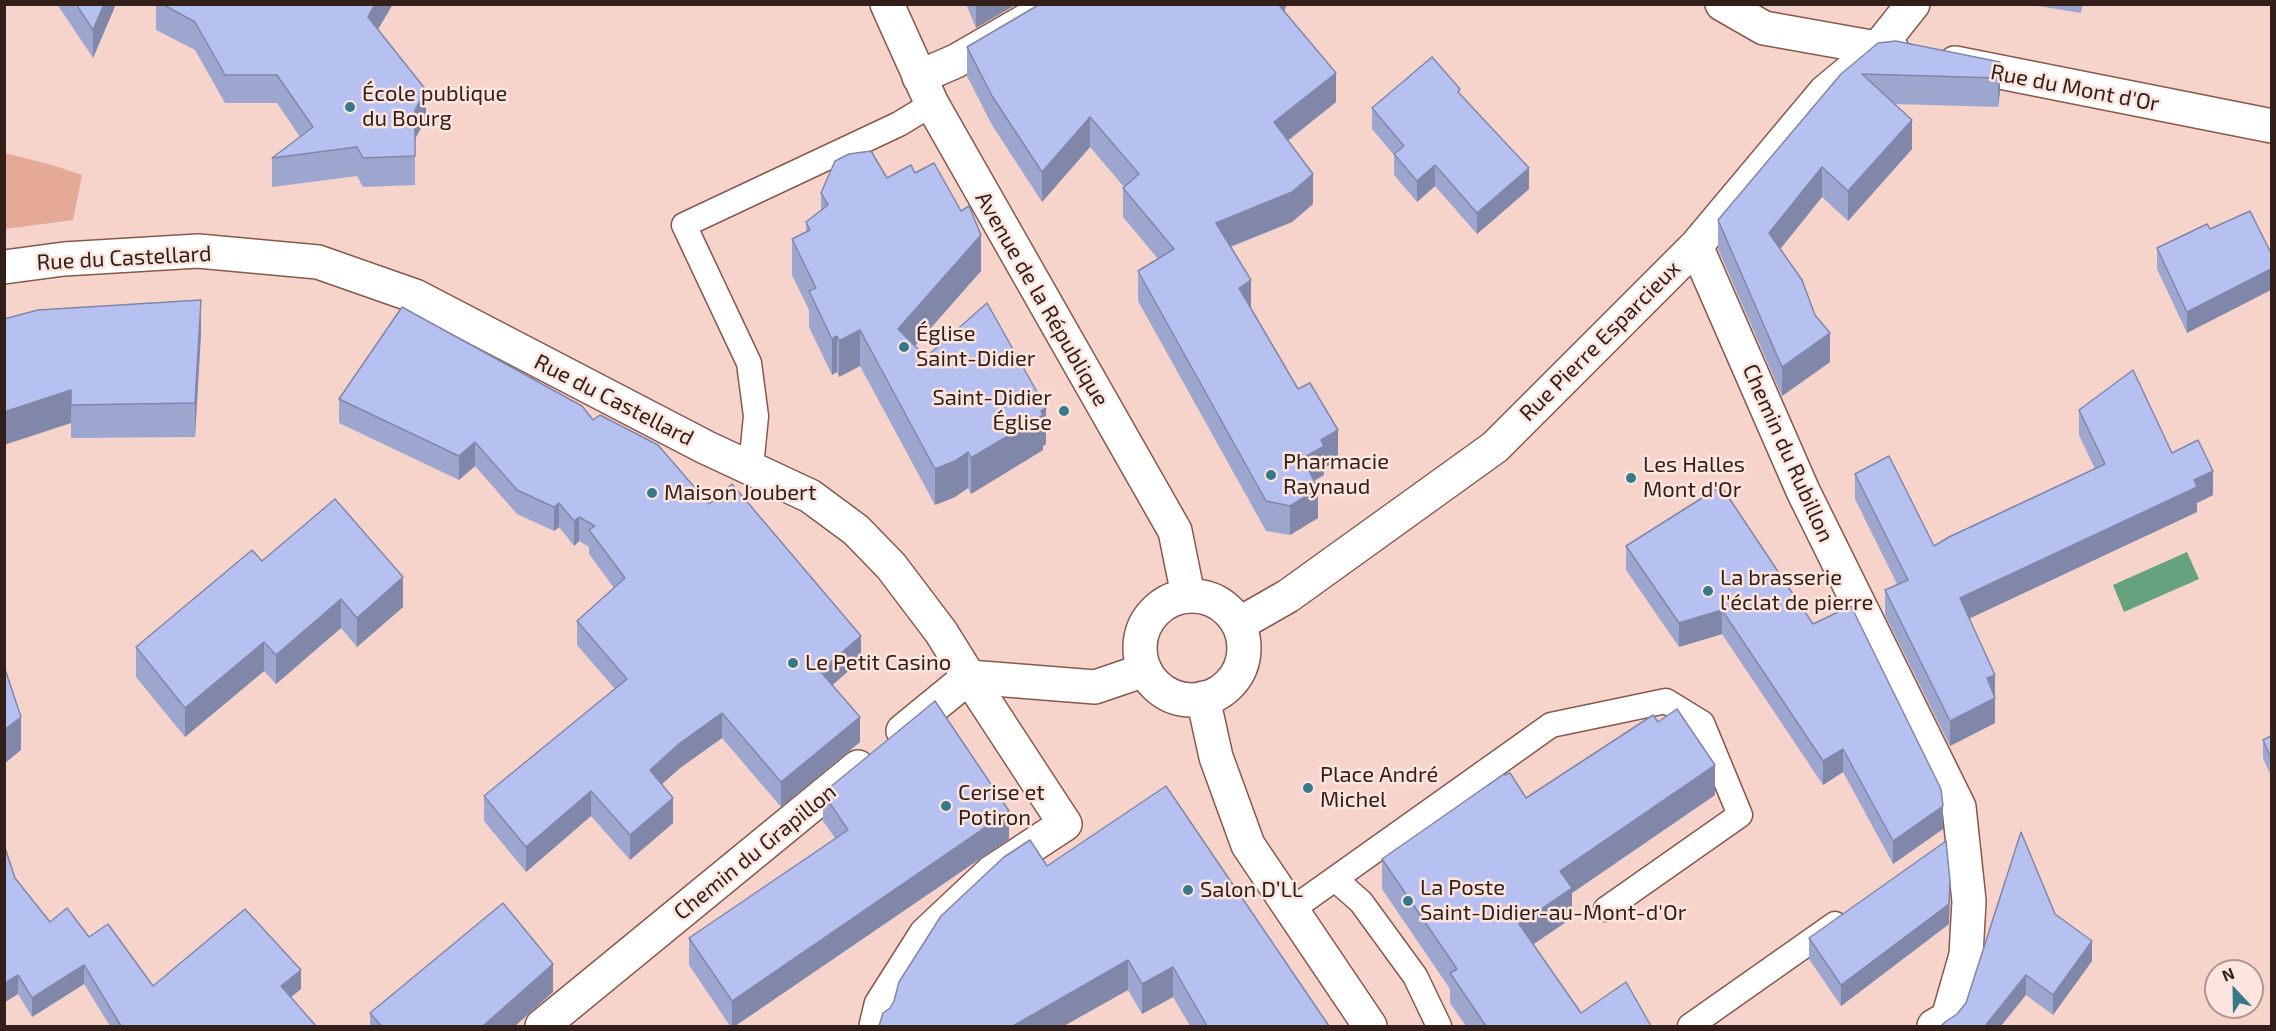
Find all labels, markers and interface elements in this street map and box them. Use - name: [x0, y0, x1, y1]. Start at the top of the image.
- street label: Rue du Mont d'Or: [1988, 59, 2162, 117]
- place label: École publique du Bourg: [362, 81, 507, 132]
- marker: École publique du Bourg: [343, 100, 357, 114]
- street label: Avenue de la République: [970, 187, 1114, 411]
- street label: Rue du Castellard: [36, 240, 212, 276]
- street label: Rue Pierre Esparcieux: [1514, 255, 1686, 427]
- place label: Église Saint-Didier: [916, 321, 1036, 372]
- marker: Église Saint-Didier: [897, 340, 911, 354]
- street label: Rue du Castellard: [530, 348, 698, 452]
- street label: Chemin du Rubillon: [1737, 360, 1839, 546]
- place label: Saint-Didier Église: [932, 385, 1052, 436]
- marker: Saint-Didier Église: [1057, 404, 1071, 418]
- place label: Pharmacie Raynaud: [1283, 449, 1389, 500]
- place label: Les Halles Mont d'Or: [1643, 452, 1745, 504]
- marker: Pharmacie Raynaud: [1264, 468, 1278, 482]
- marker: Les Halles Mont d'Or: [1624, 471, 1638, 485]
- place label: Maison Joubert: [664, 480, 816, 506]
- marker: Maison Joubert: [645, 486, 659, 500]
- place label: La brasserie l'éclat de pierre: [1720, 565, 1873, 616]
- marker: La brasserie l'éclat de pierre: [1701, 584, 1715, 598]
- place label: Le Petit Casino: [805, 650, 951, 676]
- marker: Le Petit Casino: [786, 656, 800, 670]
- place label: Place André Michel: [1320, 762, 1438, 813]
- street label: Chemin du Grapillon: [669, 779, 841, 925]
- place label: Cerise et Potiron: [958, 780, 1045, 831]
- marker: Place André Michel: [1301, 781, 1315, 795]
- marker: Cerise et Potiron: [939, 799, 953, 813]
- place label: La Poste Saint-Didier-au-Mont-d'Or: [1420, 875, 1686, 926]
- place label: Salon D’LL: [1200, 877, 1303, 903]
- marker: Salon D’LL: [1181, 883, 1195, 897]
- marker: La Poste Saint-Didier-au-Mont-d'Or: [1401, 894, 1415, 908]
- north arrow: [2204, 959, 2264, 1019]
- text: N: [2219, 963, 2237, 985]

